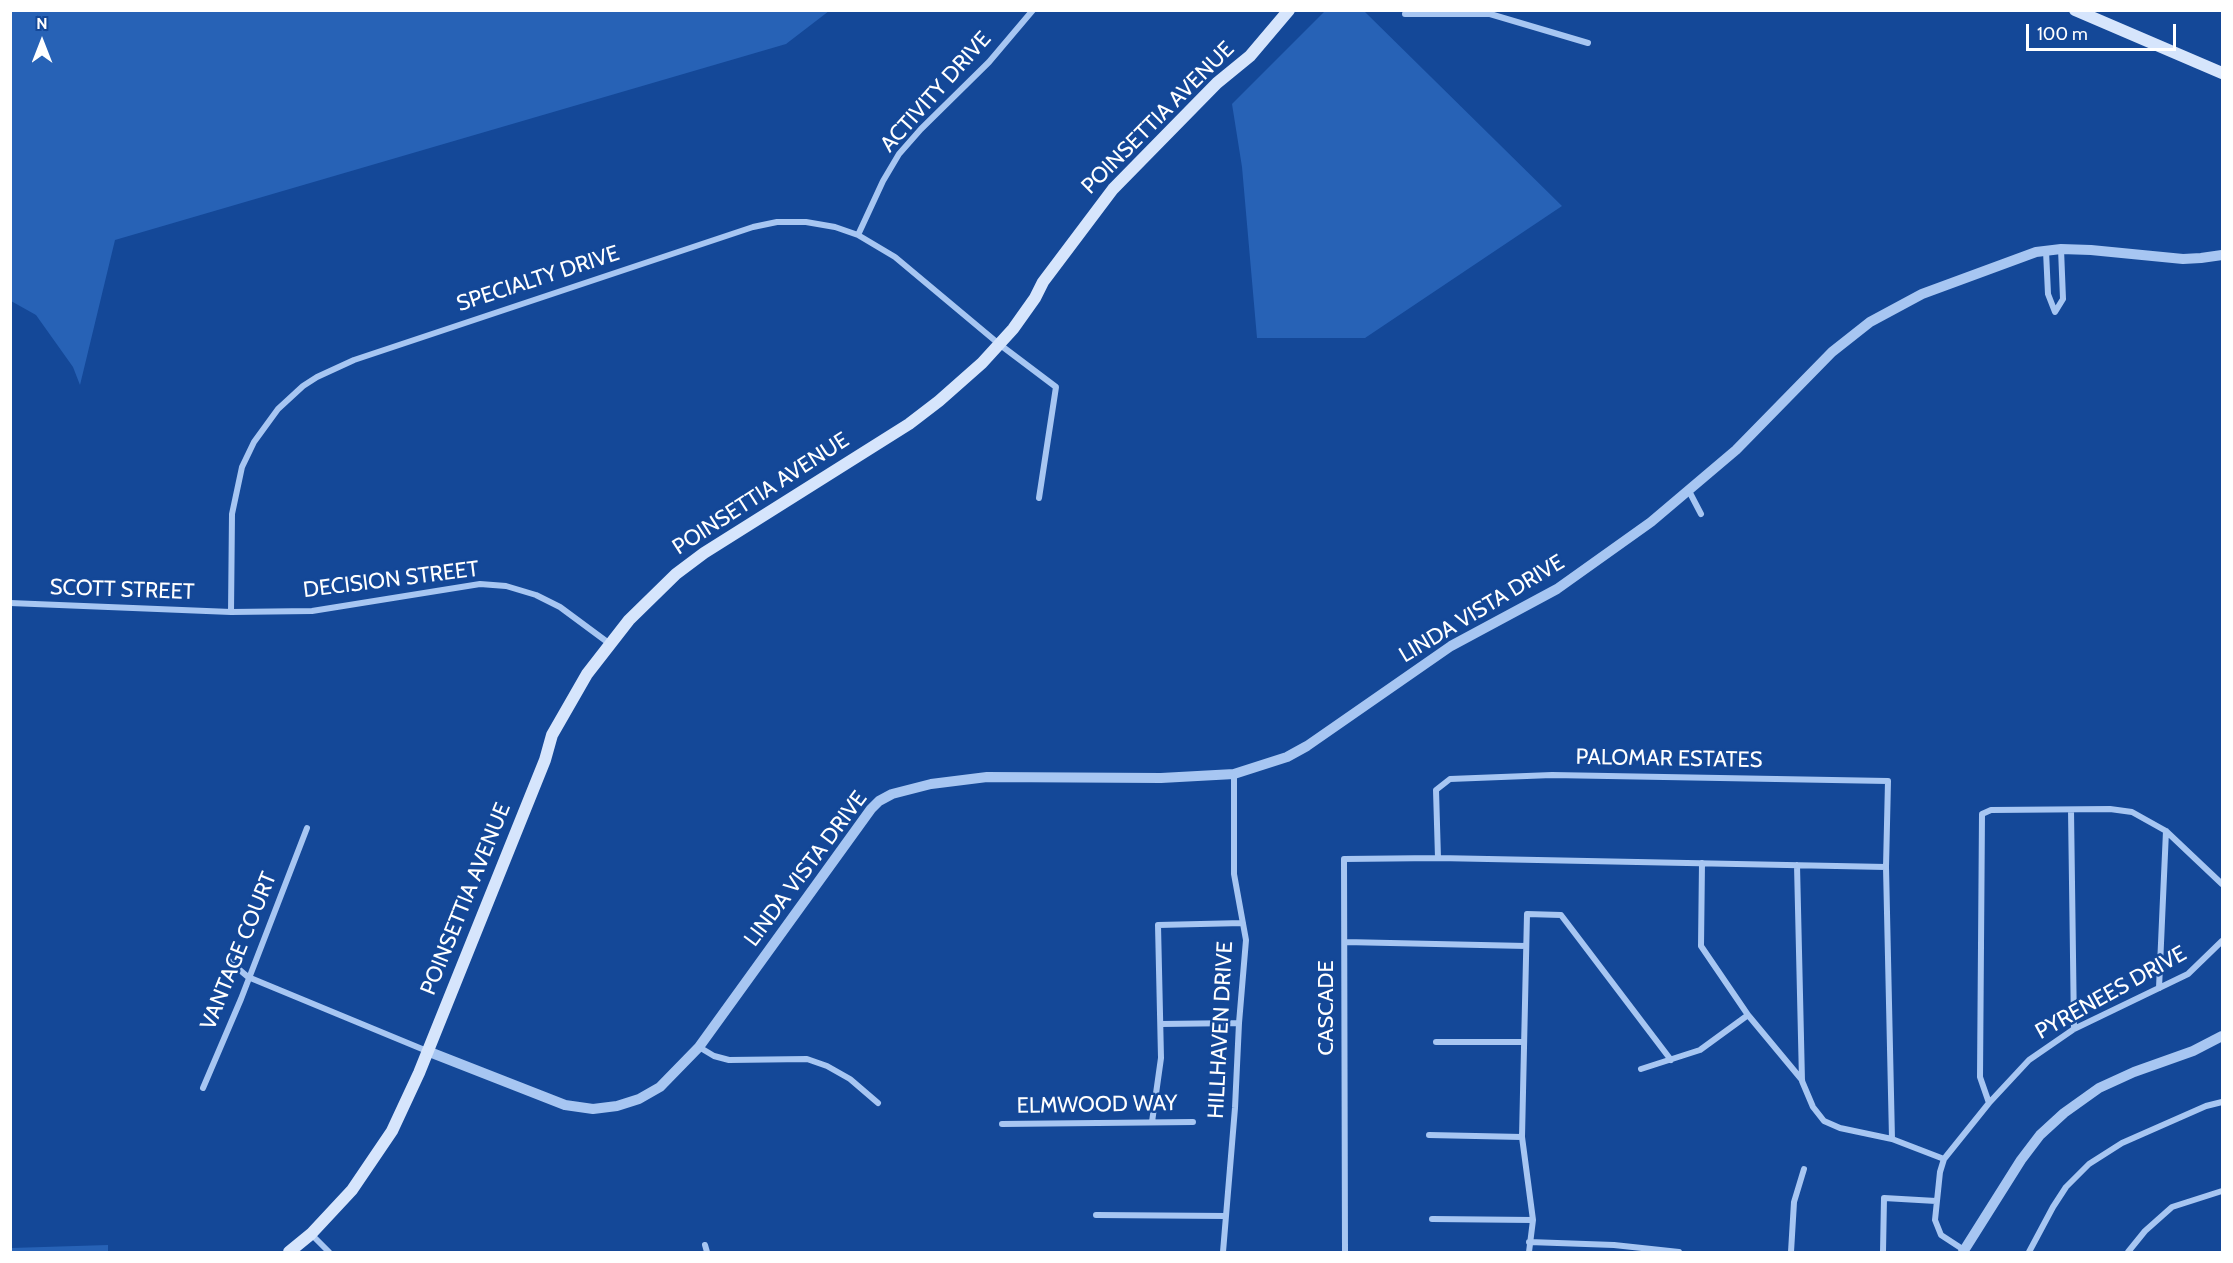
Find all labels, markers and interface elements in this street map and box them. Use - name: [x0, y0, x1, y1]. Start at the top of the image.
- north arrow: [12, 12, 72, 72]
- scale bar: [2029, 12, 2179, 50]
- text: N: [36, 14, 48, 33]
- text: 100 m: [2037, 23, 2088, 45]
- street label: ACTIVITY DRIVE: [875, 26, 997, 158]
- street label: POINSETTIA AVENUE: [1076, 36, 1240, 200]
- street label: SPECIALTY DRIVE: [453, 240, 623, 318]
- street label: POINSETTIA AVENUE: [668, 427, 854, 561]
- street label: LINDA VISTA DRIVE: [1395, 549, 1569, 669]
- street label: DECISION STREET: [302, 556, 480, 604]
- street label: SCOTT STREET: [49, 574, 195, 606]
- street label: PALOMAR ESTATES: [1575, 744, 1763, 774]
- street label: LINDA VISTA DRIVE: [739, 786, 873, 952]
- street label: POINSETTIA AVENUE: [415, 799, 517, 999]
- street label: VANTAGE COURT: [195, 868, 283, 1034]
- street label: HILLHAVEN DRIVE: [1203, 941, 1239, 1119]
- street label: PYRENEES DRIVE: [2031, 941, 2191, 1045]
- street label: CASCADE: [1314, 960, 1340, 1056]
- street label: ELMWOOD WAY: [1016, 1090, 1178, 1120]

